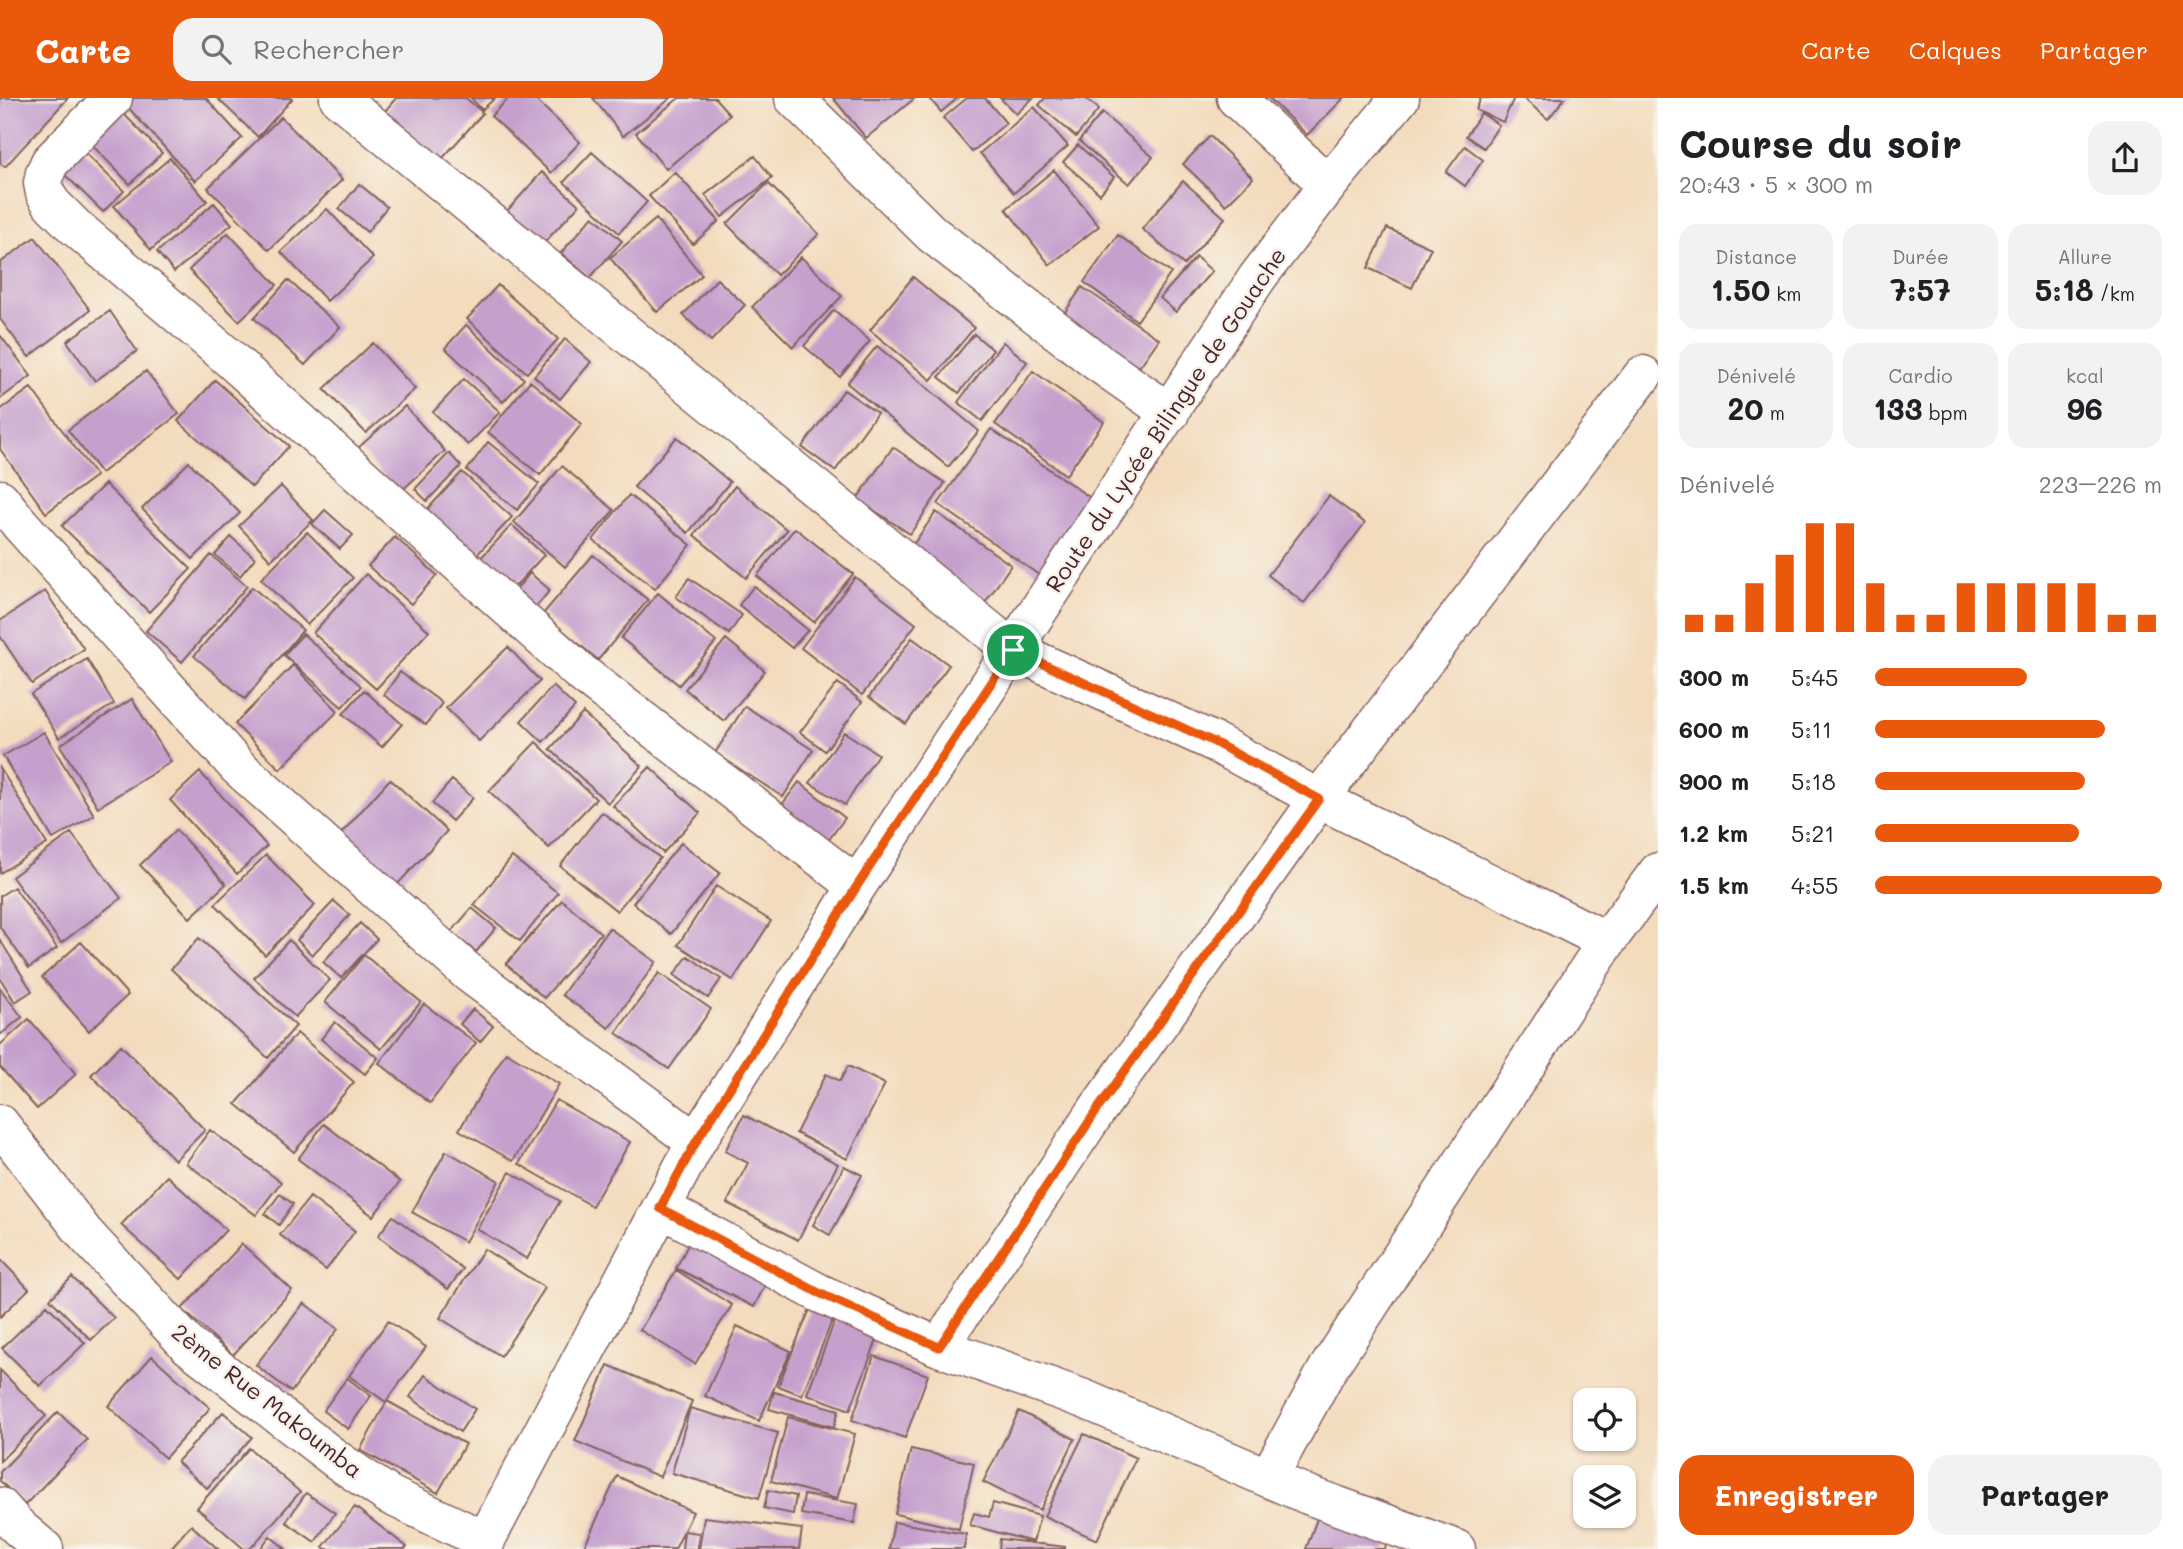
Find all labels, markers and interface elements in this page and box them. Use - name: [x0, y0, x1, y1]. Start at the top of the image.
- search box: [173, 18, 663, 81]
- text: Carte: [35, 28, 131, 71]
- icon: search: [197, 30, 235, 68]
- text: Rechercher: [253, 32, 404, 66]
- text: Carte: [1801, 34, 1871, 65]
- text: Calques: [1909, 34, 2002, 65]
- text: Partager: [2040, 34, 2148, 65]
- text: Course du soir: [1679, 118, 1962, 168]
- button: share: [2088, 121, 2162, 195]
- text: 20:43 · 5 × 300 m: [1679, 169, 1873, 199]
- street label: Route du Lycée Bilingue de Gouache: [1038, 241, 1292, 598]
- text: Distance: [1715, 244, 1797, 269]
- text: Durée: [1892, 244, 1949, 269]
- text: Allure: [2058, 244, 2112, 269]
- text: 1.50: [1711, 269, 1770, 309]
- text: 7:57: [1890, 269, 1951, 309]
- text: 5:18: [2035, 269, 2094, 309]
- text: km: [1770, 281, 1801, 306]
- text: /km: [2094, 281, 2135, 306]
- text: Dénivelé: [1716, 363, 1796, 388]
- text: Cardio: [1888, 363, 1953, 388]
- text: kcal: [2066, 363, 2104, 388]
- text: 20: [1728, 388, 1764, 428]
- text: 133: [1873, 388, 1923, 428]
- text: 96: [2067, 388, 2103, 428]
- text: m: [1764, 400, 1785, 425]
- text: bpm: [1923, 400, 1968, 425]
- text: Dénivelé: [1679, 469, 1775, 499]
- text: 223–226 m: [2039, 469, 2162, 499]
- pin: [983, 620, 1043, 680]
- icon: arrive: [994, 631, 1032, 669]
- text: 300 m: [1679, 662, 1749, 692]
- text: 5:45: [1791, 662, 1838, 692]
- text: 600 m: [1679, 714, 1749, 744]
- text: 5:11: [1791, 714, 1832, 744]
- text: 900 m: [1679, 766, 1749, 796]
- text: 5:18: [1791, 766, 1836, 796]
- text: 1.2 km: [1679, 818, 1748, 848]
- text: 5:21: [1791, 818, 1835, 848]
- text: 1.5 km: [1679, 870, 1749, 900]
- text: 4:55: [1791, 870, 1838, 900]
- street label: 2ème Rue Makoumba: [166, 1316, 369, 1484]
- map controls: [1573, 1388, 1636, 1528]
- button: locate: [1573, 1388, 1636, 1451]
- button: Enregistrer: [1679, 1455, 1914, 1535]
- button: Partager: [1928, 1455, 2162, 1535]
- button: layers: [1573, 1465, 1636, 1528]

